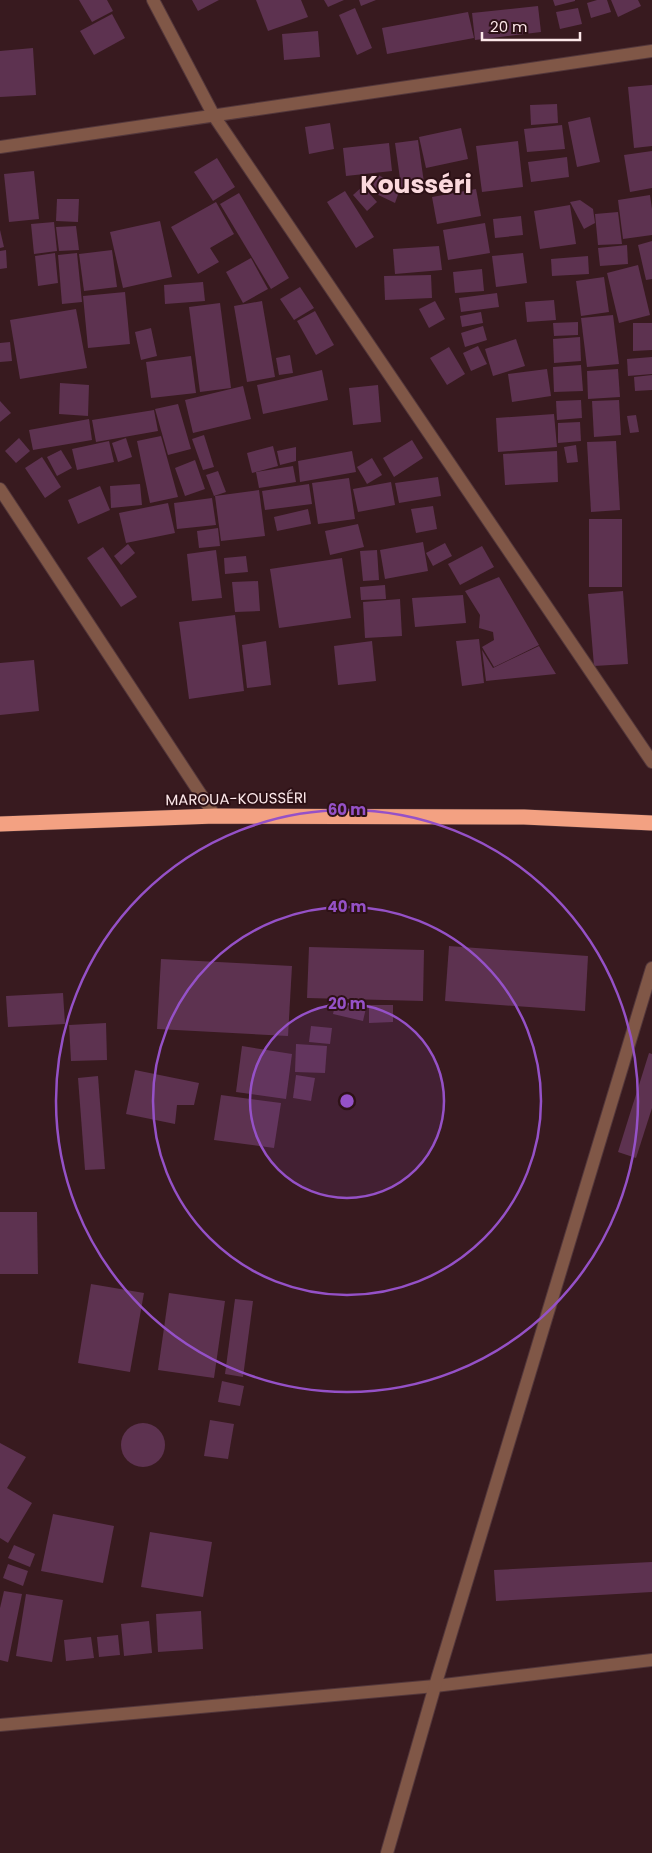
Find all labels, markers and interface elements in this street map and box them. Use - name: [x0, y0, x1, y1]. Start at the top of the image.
- scale bar: [482, 10, 580, 42]
- text: 20 m: [490, 16, 528, 37]
- district label: Kousséri: [360, 167, 472, 202]
- street label: MAROUA-KOUSSÉRI: [165, 787, 307, 810]
- text: 60 m: [328, 799, 366, 820]
- text: 40 m: [327, 896, 367, 917]
- text: 20 m: [328, 993, 366, 1014]
- centre of rings: [338, 1092, 356, 1110]

